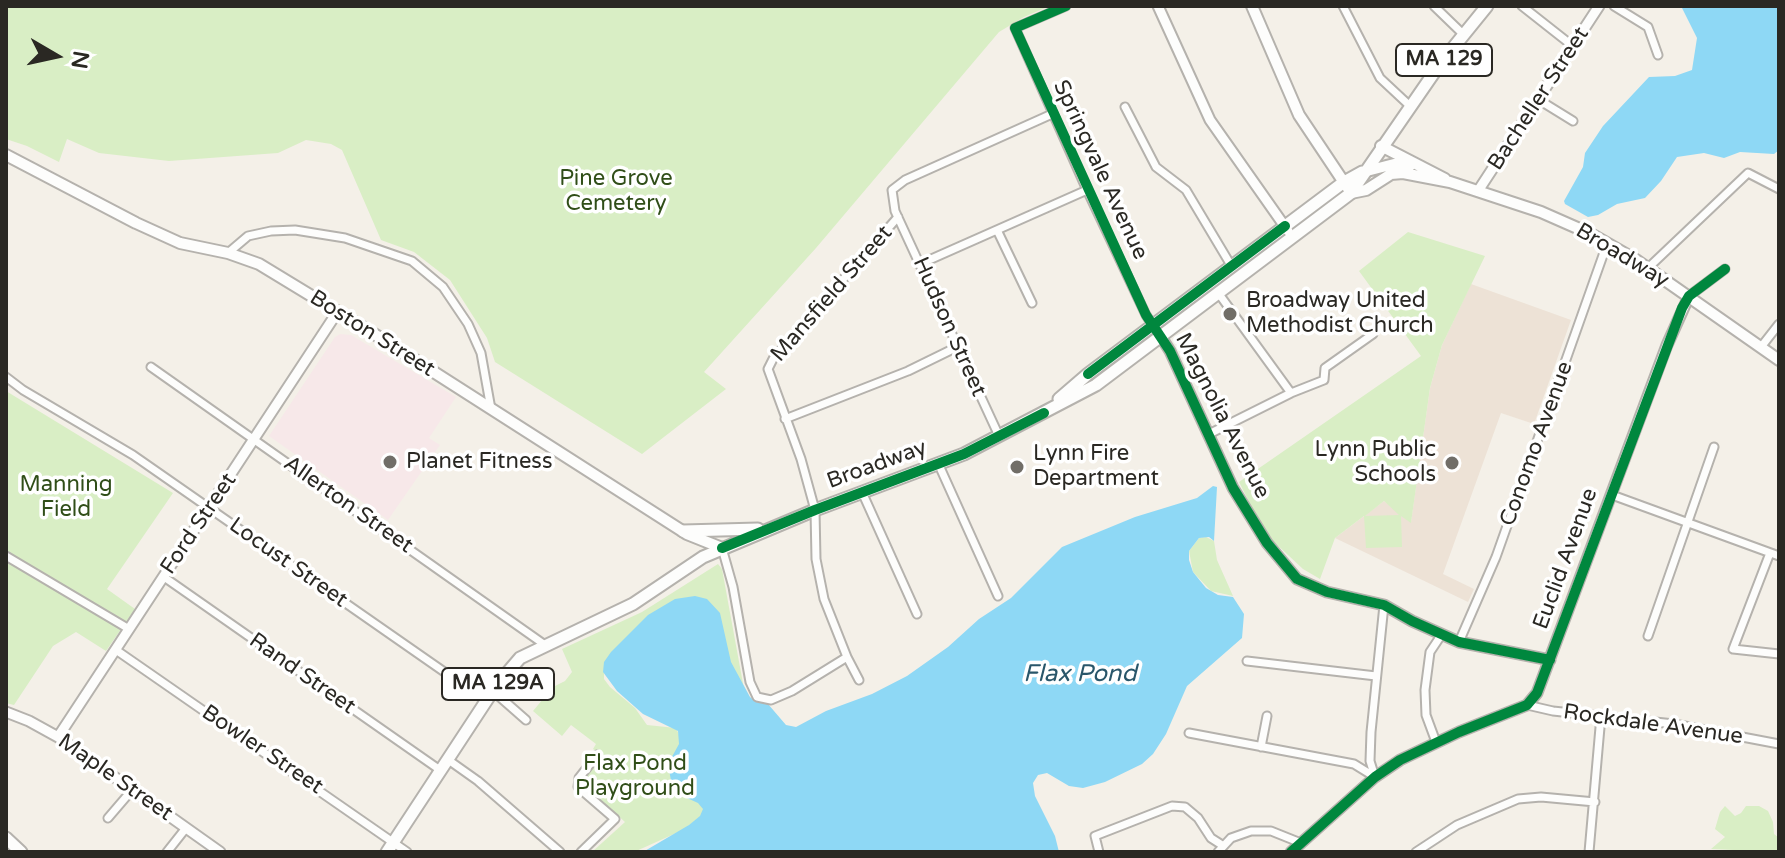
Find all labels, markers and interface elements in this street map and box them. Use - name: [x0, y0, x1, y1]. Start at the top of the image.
- north arrow: [16, 16, 96, 96]
- street label: Bacheller Street: [1483, 22, 1595, 176]
- road number: MA 129: [1396, 44, 1492, 76]
- text: N: [65, 49, 94, 71]
- street label: Springvale Avenue: [1047, 76, 1153, 264]
- park label: Pine Grove Cemetery: [559, 166, 673, 218]
- street label: Broadway: [1571, 218, 1673, 294]
- street label: Mansfield Street: [766, 220, 898, 368]
- street label: Hudson Street: [907, 253, 991, 401]
- street label: Boston Street: [305, 285, 439, 383]
- place label: Broadway United Methodist Church: [1246, 288, 1434, 340]
- marker: Broadway United Methodist Church: [1221, 305, 1239, 323]
- street label: Magnolia Avenue: [1169, 329, 1275, 503]
- street label: Conomo Avenue: [1495, 358, 1579, 530]
- street label: Broadway: [824, 435, 930, 495]
- place label: Lynn Public Schools: [1314, 437, 1436, 488]
- place label: Lynn Fire Department: [1033, 441, 1159, 492]
- place label: Planet Fitness: [406, 449, 552, 475]
- street label: Allerton Street: [278, 451, 418, 559]
- marker: Planet Fitness: [381, 453, 399, 471]
- marker: Lynn Public Schools: [1443, 454, 1461, 472]
- marker: Lynn Fire Department: [1008, 458, 1026, 476]
- street label: Ford Street: [155, 468, 243, 580]
- park label: Manning Field: [19, 472, 113, 524]
- street label: Euclid Avenue: [1528, 485, 1604, 633]
- street label: Locust Street: [224, 512, 352, 614]
- street label: Rand Street: [244, 628, 360, 720]
- water label: Flax Pond: [1023, 661, 1137, 689]
- road number: MA 129A: [442, 668, 554, 700]
- street label: Rockdale Avenue: [1561, 699, 1745, 751]
- street label: Bowler Street: [196, 700, 328, 800]
- street label: Maple Street: [53, 729, 177, 827]
- park label: Flax Pond Playground: [575, 751, 695, 802]

